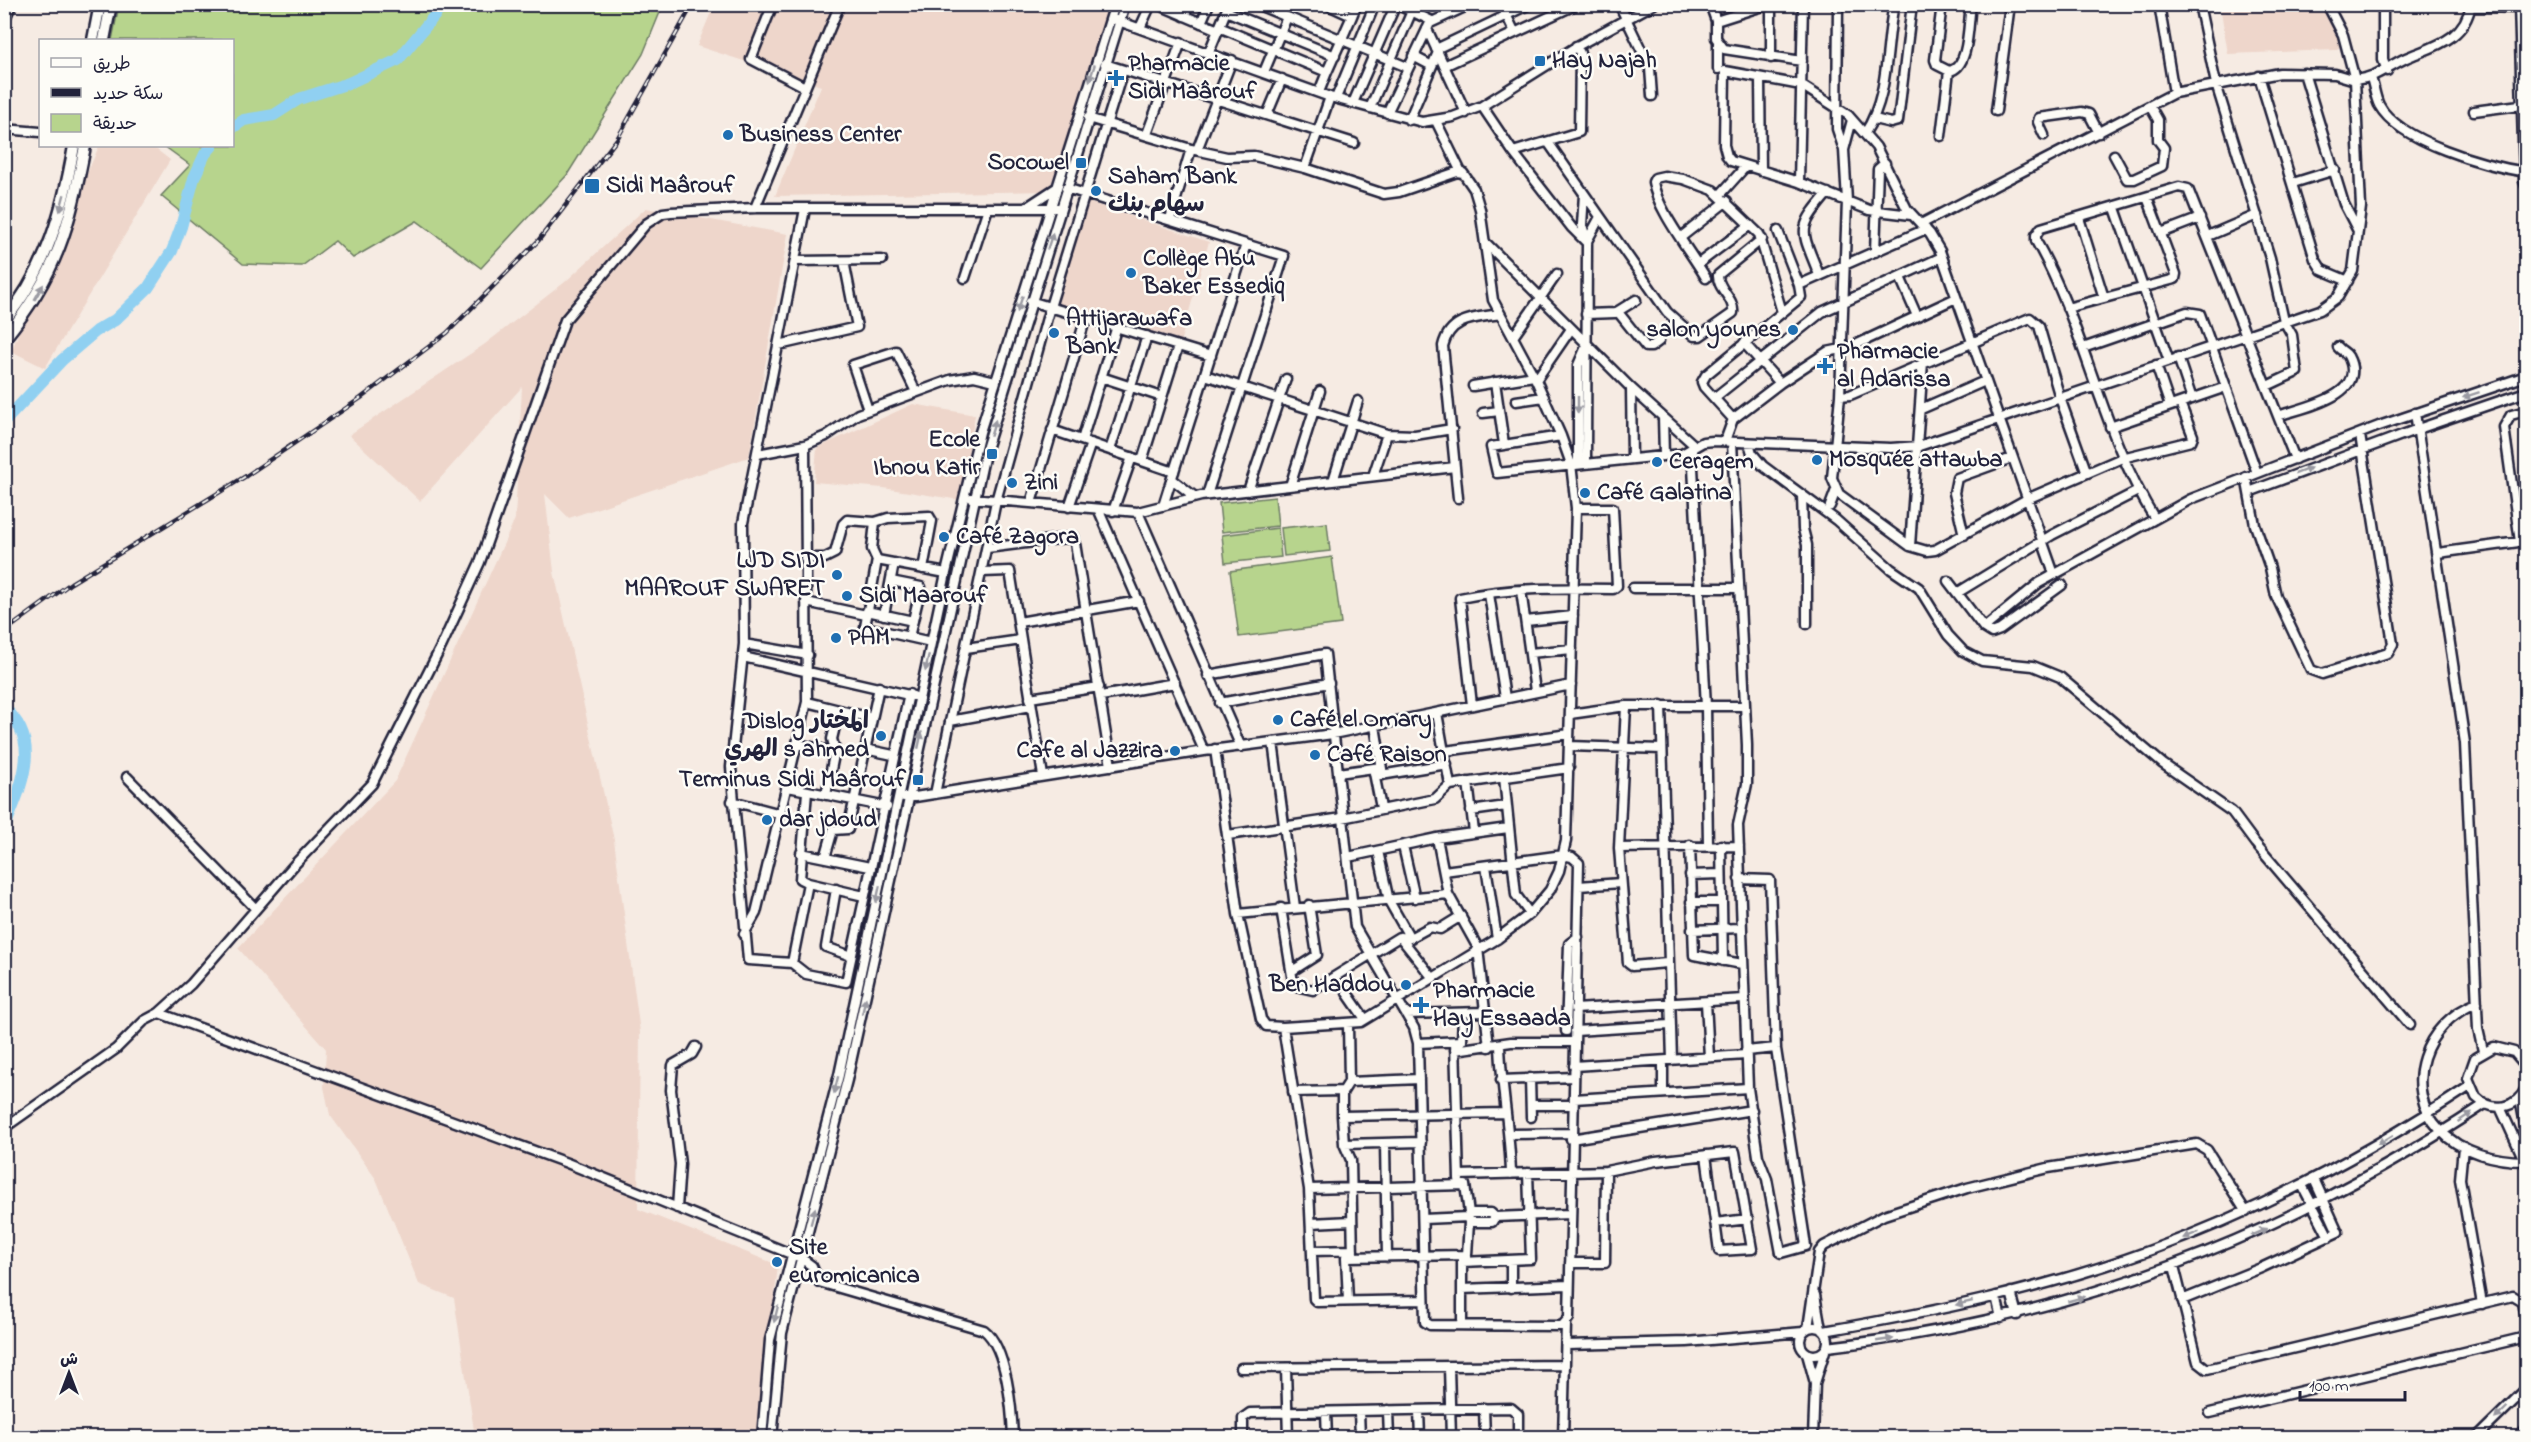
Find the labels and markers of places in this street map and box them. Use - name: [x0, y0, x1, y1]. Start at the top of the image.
- place label: Hay Najah: [1552, 44, 1657, 80]
- place label: Pharmacie Sidi Maârouf: [1128, 47, 1258, 110]
- marker: Hay Najah: [1533, 54, 1547, 68]
- marker: Pharmacie Sidi Maârouf: [1109, 71, 1123, 85]
- place label: Business Center: [739, 118, 902, 153]
- marker: Business Center: [721, 128, 735, 142]
- place label: Socowel: [987, 146, 1069, 181]
- marker: Socowel: [1074, 156, 1088, 170]
- place label: Saham Bank سهام بنك: [1108, 160, 1237, 223]
- place label: Sidi Maârouf: [606, 169, 736, 204]
- marker: Sidi Maârouf: [583, 177, 601, 195]
- marker: Saham Bank سهام بنك: [1089, 184, 1103, 198]
- place label: Collège Abu Baker Essediq: [1142, 242, 1284, 305]
- marker: Collège Abu Baker Essediq: [1124, 266, 1138, 280]
- place label: Attijarawafa Bank: [1065, 302, 1192, 365]
- place label: salon younes: [1646, 313, 1781, 349]
- marker: salon younes: [1786, 323, 1800, 337]
- marker: Attijarawafa Bank: [1047, 326, 1061, 340]
- place label: Pharmacie al Adarissa: [1837, 335, 1950, 398]
- marker: Pharmacie al Adarissa: [1818, 359, 1832, 373]
- place label: Ecole Ibnou Katir: [873, 423, 981, 486]
- place label: Mosquée attawba: [1829, 443, 2002, 478]
- place label: Ceragem: [1669, 445, 1754, 481]
- marker: Ecole Ibnou Katir: [985, 447, 999, 461]
- marker: Mosquée attawba: [1810, 453, 1824, 467]
- marker: Ceragem: [1650, 455, 1664, 469]
- place label: Zini: [1024, 466, 1058, 501]
- marker: Zini: [1005, 476, 1019, 490]
- place label: Café Galatina: [1597, 476, 1732, 511]
- marker: Café Galatina: [1578, 486, 1592, 500]
- place label: Café Zagora: [956, 520, 1079, 556]
- marker: Café Zagora: [937, 530, 951, 544]
- place label: LJD SIDI MAAROUF SWARET: [625, 544, 825, 607]
- marker: LJD SIDI MAAROUF SWARET: [830, 568, 844, 582]
- place label: Sidi Maarouf: [859, 579, 989, 614]
- marker: Sidi Maarouf: [840, 589, 854, 603]
- place label: PAM: [848, 621, 890, 656]
- marker: PAM: [829, 631, 843, 645]
- place label: Café el Omary: [1290, 703, 1432, 739]
- place label: Dislog المختار الهري s ahmed: [725, 705, 869, 768]
- marker: Café el Omary: [1271, 713, 1285, 727]
- marker: Dislog المختار الهري s ahmed: [874, 729, 888, 743]
- place label: Cafe al Jazzira: [1016, 734, 1163, 769]
- place label: Café Raison: [1327, 738, 1447, 773]
- marker: Cafe al Jazzira: [1168, 744, 1182, 758]
- marker: Café Raison: [1308, 748, 1322, 762]
- place label: Terminus Sidi Maârouf: [679, 763, 907, 798]
- marker: Terminus Sidi Maârouf: [911, 773, 925, 787]
- place label: dar jdoud: [779, 803, 877, 838]
- marker: dar jdoud: [760, 813, 774, 827]
- place label: Ben Haddou: [1268, 968, 1394, 1003]
- place label: Pharmacie Hay Essaada: [1433, 974, 1571, 1038]
- marker: Ben Haddou: [1399, 978, 1413, 992]
- marker: Pharmacie Hay Essaada: [1414, 998, 1428, 1012]
- place label: Site euromicanica: [789, 1231, 920, 1294]
- marker: Site euromicanica: [770, 1255, 784, 1269]

